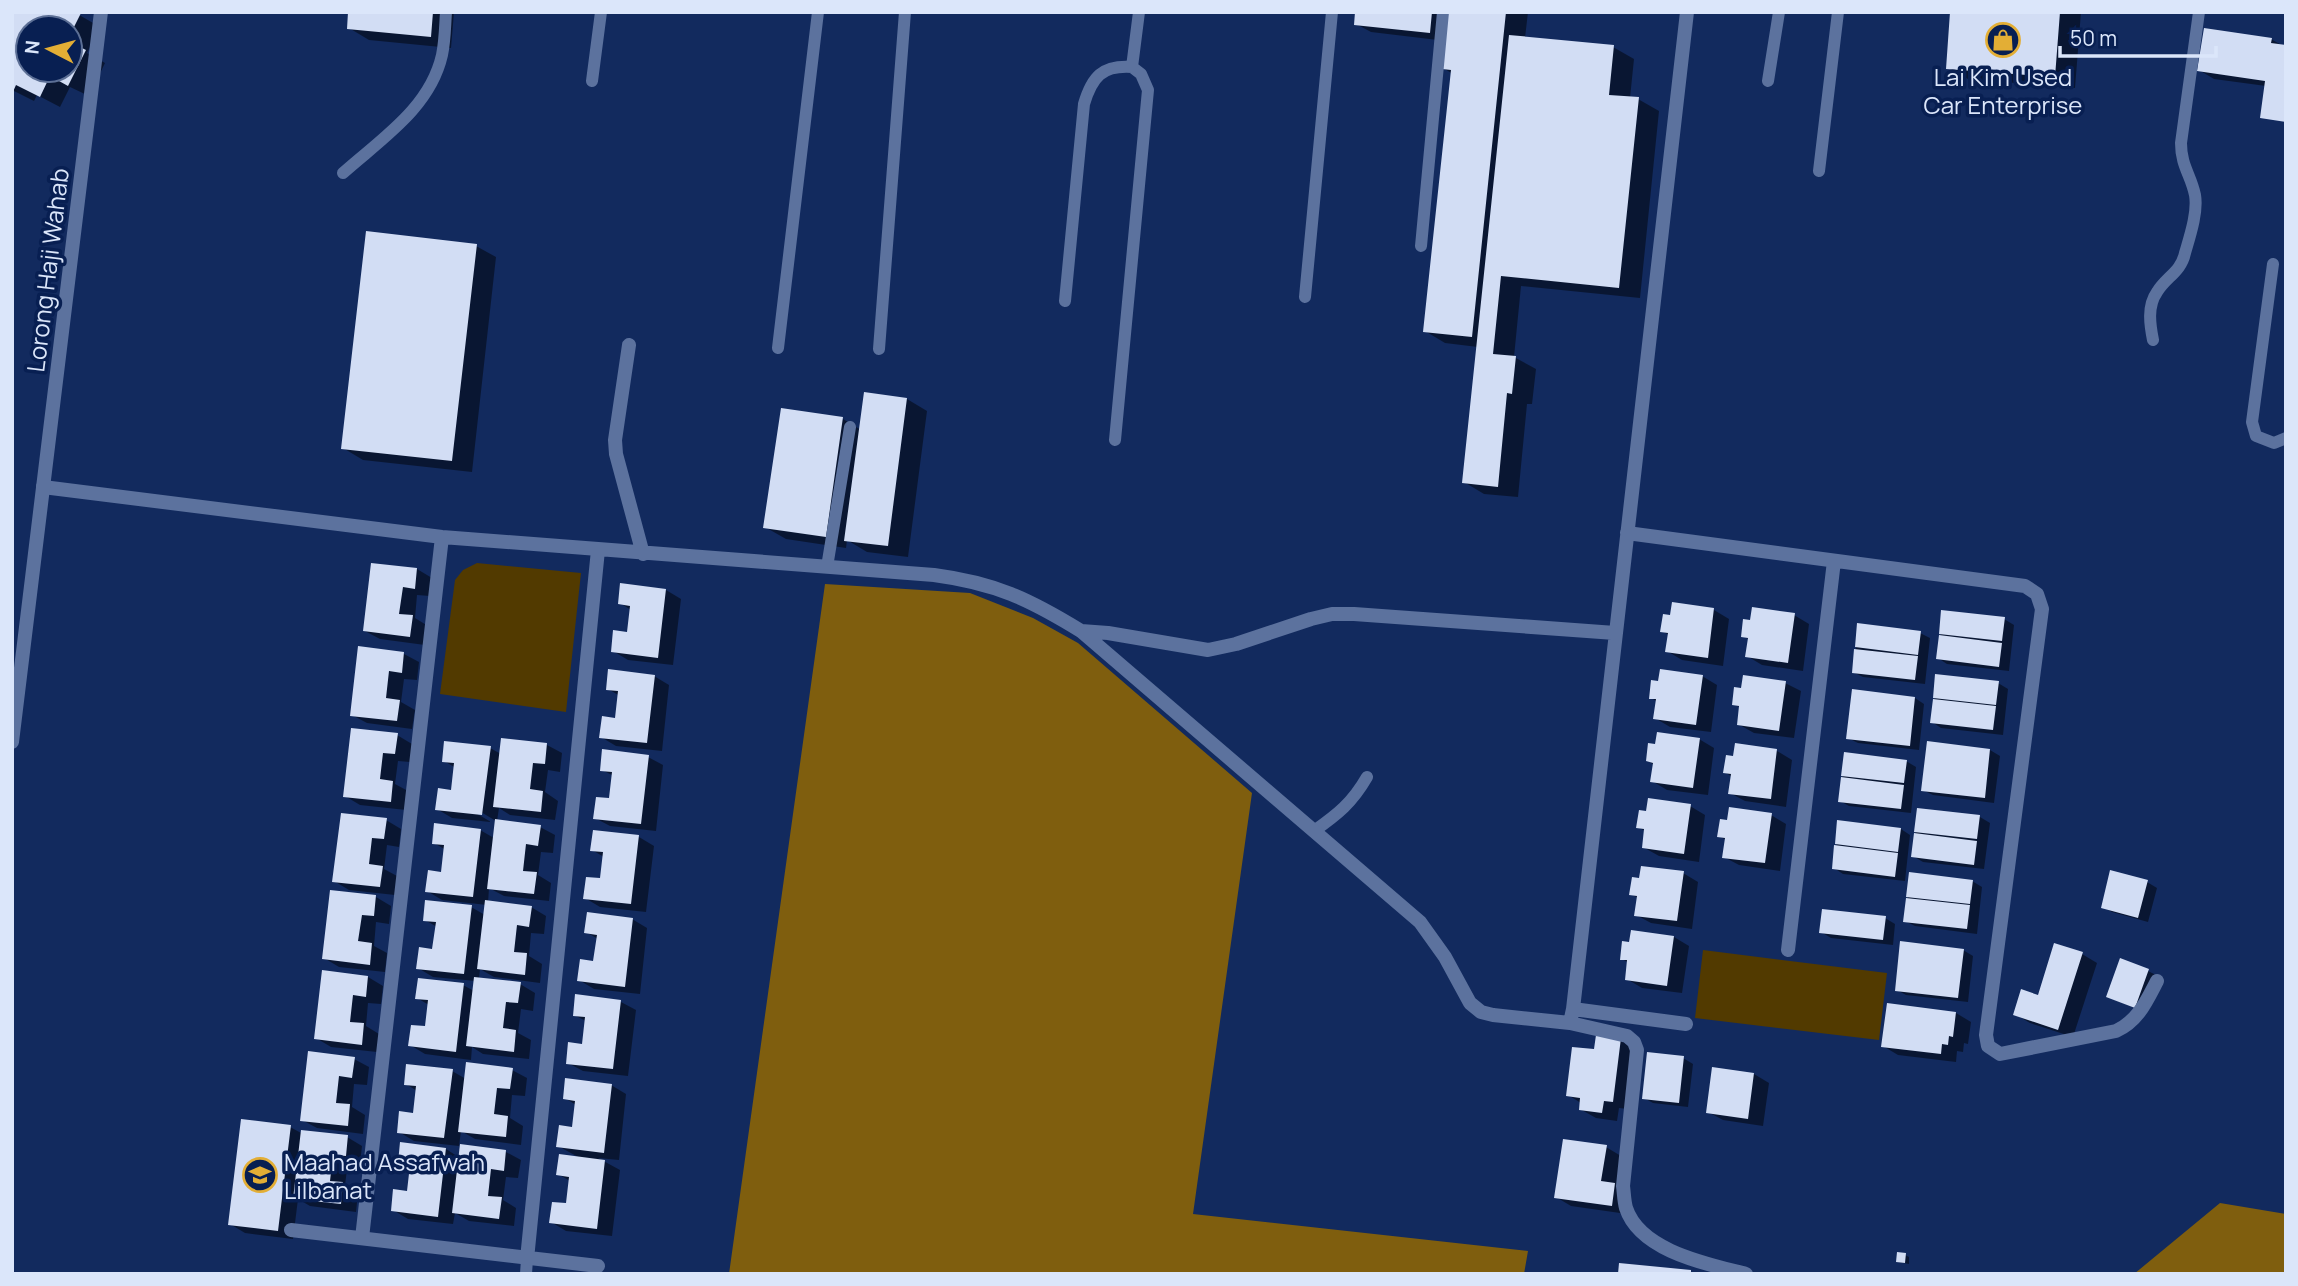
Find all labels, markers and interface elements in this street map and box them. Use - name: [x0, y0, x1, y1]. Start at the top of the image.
- north arrow: [14, 14, 84, 84]
- scale bar: [2060, 14, 2216, 58]
- shop icon: Lai Kim Used Car Enterprise: [1984, 21, 2022, 59]
- text: 50 m: [2070, 24, 2117, 52]
- text: N: [18, 39, 46, 55]
- place label: Lai Kim Used Car Enterprise: [1924, 60, 2082, 121]
- street label: Lorong Haji Wahab: [18, 166, 76, 374]
- place label: Maahad Assafwah Lilbanat: [284, 1145, 485, 1206]
- school or university icon: Maahad Assafwah Lilbanat: [241, 1156, 279, 1194]

